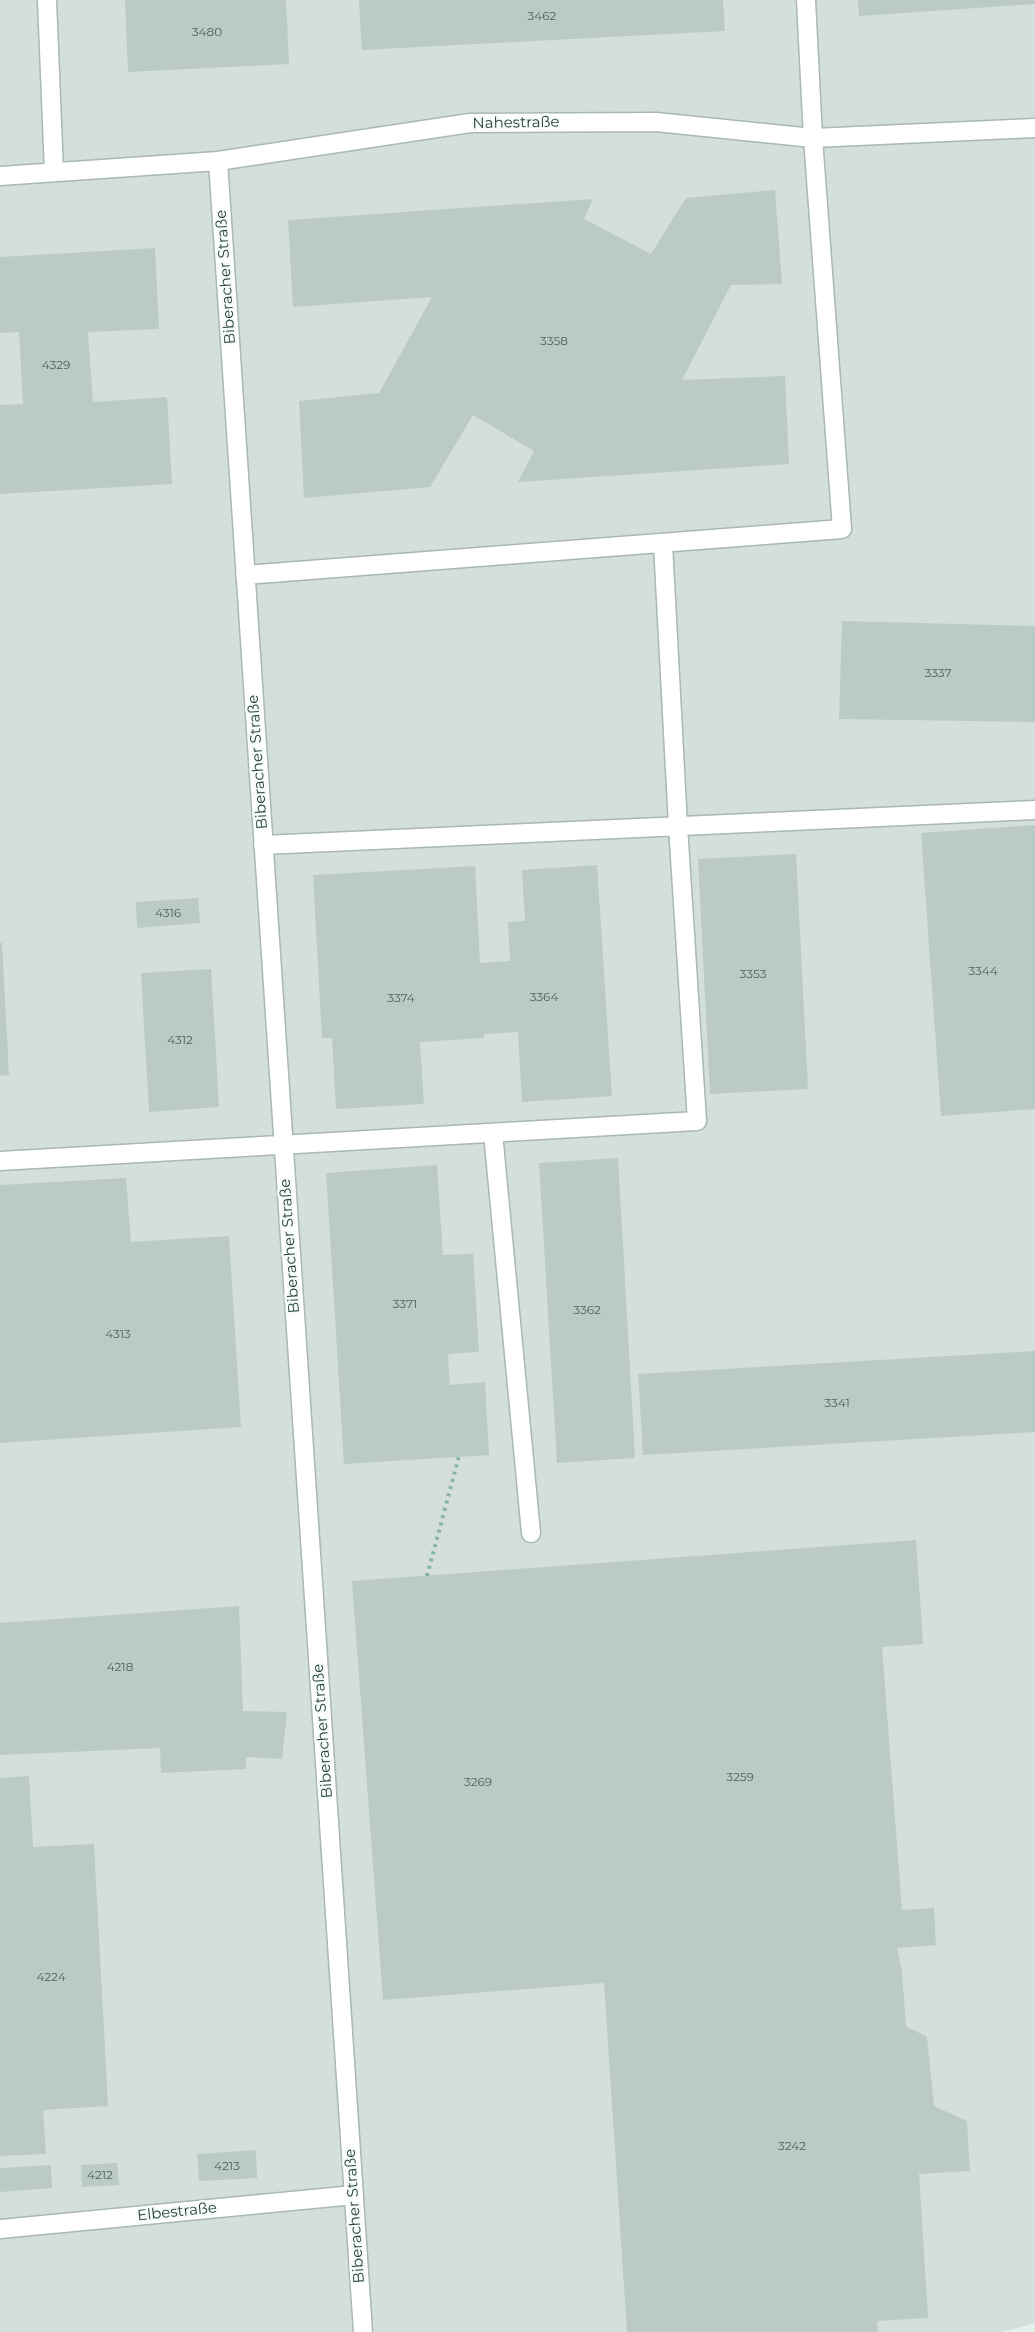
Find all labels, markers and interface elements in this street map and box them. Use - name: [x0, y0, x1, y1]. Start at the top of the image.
- house number: 3462: [528, 9, 556, 23]
- house number: 3480: [192, 25, 222, 39]
- street label: Nahestraße: [472, 113, 560, 133]
- street label: Biberacher Straße: [212, 209, 240, 345]
- house number: 3358: [540, 334, 568, 348]
- house number: 4329: [42, 358, 70, 372]
- house number: 3337: [924, 666, 952, 680]
- street label: Biberacher Straße: [244, 694, 272, 830]
- house number: 4316: [155, 906, 181, 920]
- house number: 3344: [968, 964, 998, 978]
- house number: 3353: [740, 967, 766, 981]
- house number: 3364: [530, 990, 558, 1004]
- house number: 3374: [387, 991, 415, 1005]
- house number: 4312: [167, 1033, 193, 1047]
- street label: Biberacher Straße: [276, 1178, 304, 1314]
- house number: 3371: [393, 1297, 417, 1311]
- house number: 3362: [573, 1303, 601, 1317]
- house number: 4313: [105, 1327, 131, 1341]
- house number: 3341: [824, 1396, 850, 1410]
- house number: 4218: [107, 1660, 133, 1674]
- street label: Biberacher Straße: [309, 1663, 337, 1799]
- house number: 3259: [726, 1770, 754, 1784]
- house number: 3269: [464, 1775, 492, 1789]
- house number: 4224: [36, 1970, 66, 1984]
- house number: 3242: [778, 2139, 806, 2153]
- street label: Biberacher Straße: [341, 2148, 369, 2284]
- house number: 4213: [214, 2159, 240, 2173]
- house number: 4212: [87, 2168, 113, 2182]
- street label: Elbestraße: [136, 2199, 218, 2225]

